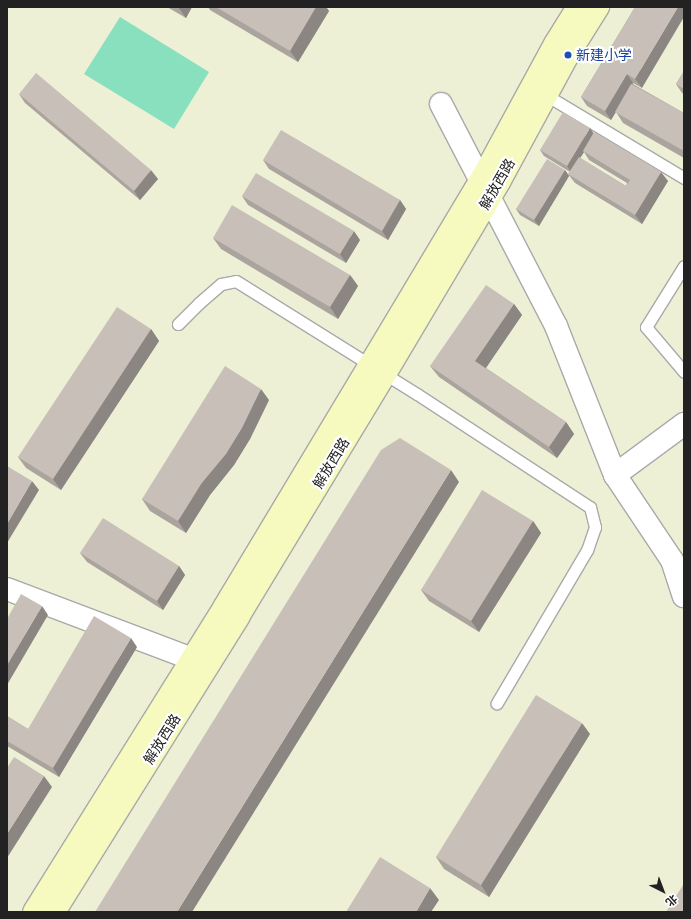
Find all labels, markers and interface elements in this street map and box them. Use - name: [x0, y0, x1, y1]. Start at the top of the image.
- place label: 新建小学: [576, 47, 632, 63]
- marker: 新建小学: [563, 50, 573, 60]
- street label: 解放西路: [476, 156, 518, 212]
- street label: 解放西路: [309, 435, 353, 491]
- street label: 解放西路: [140, 711, 184, 767]
- north arrow: [643, 871, 683, 911]
- text: 北: [663, 892, 680, 909]

